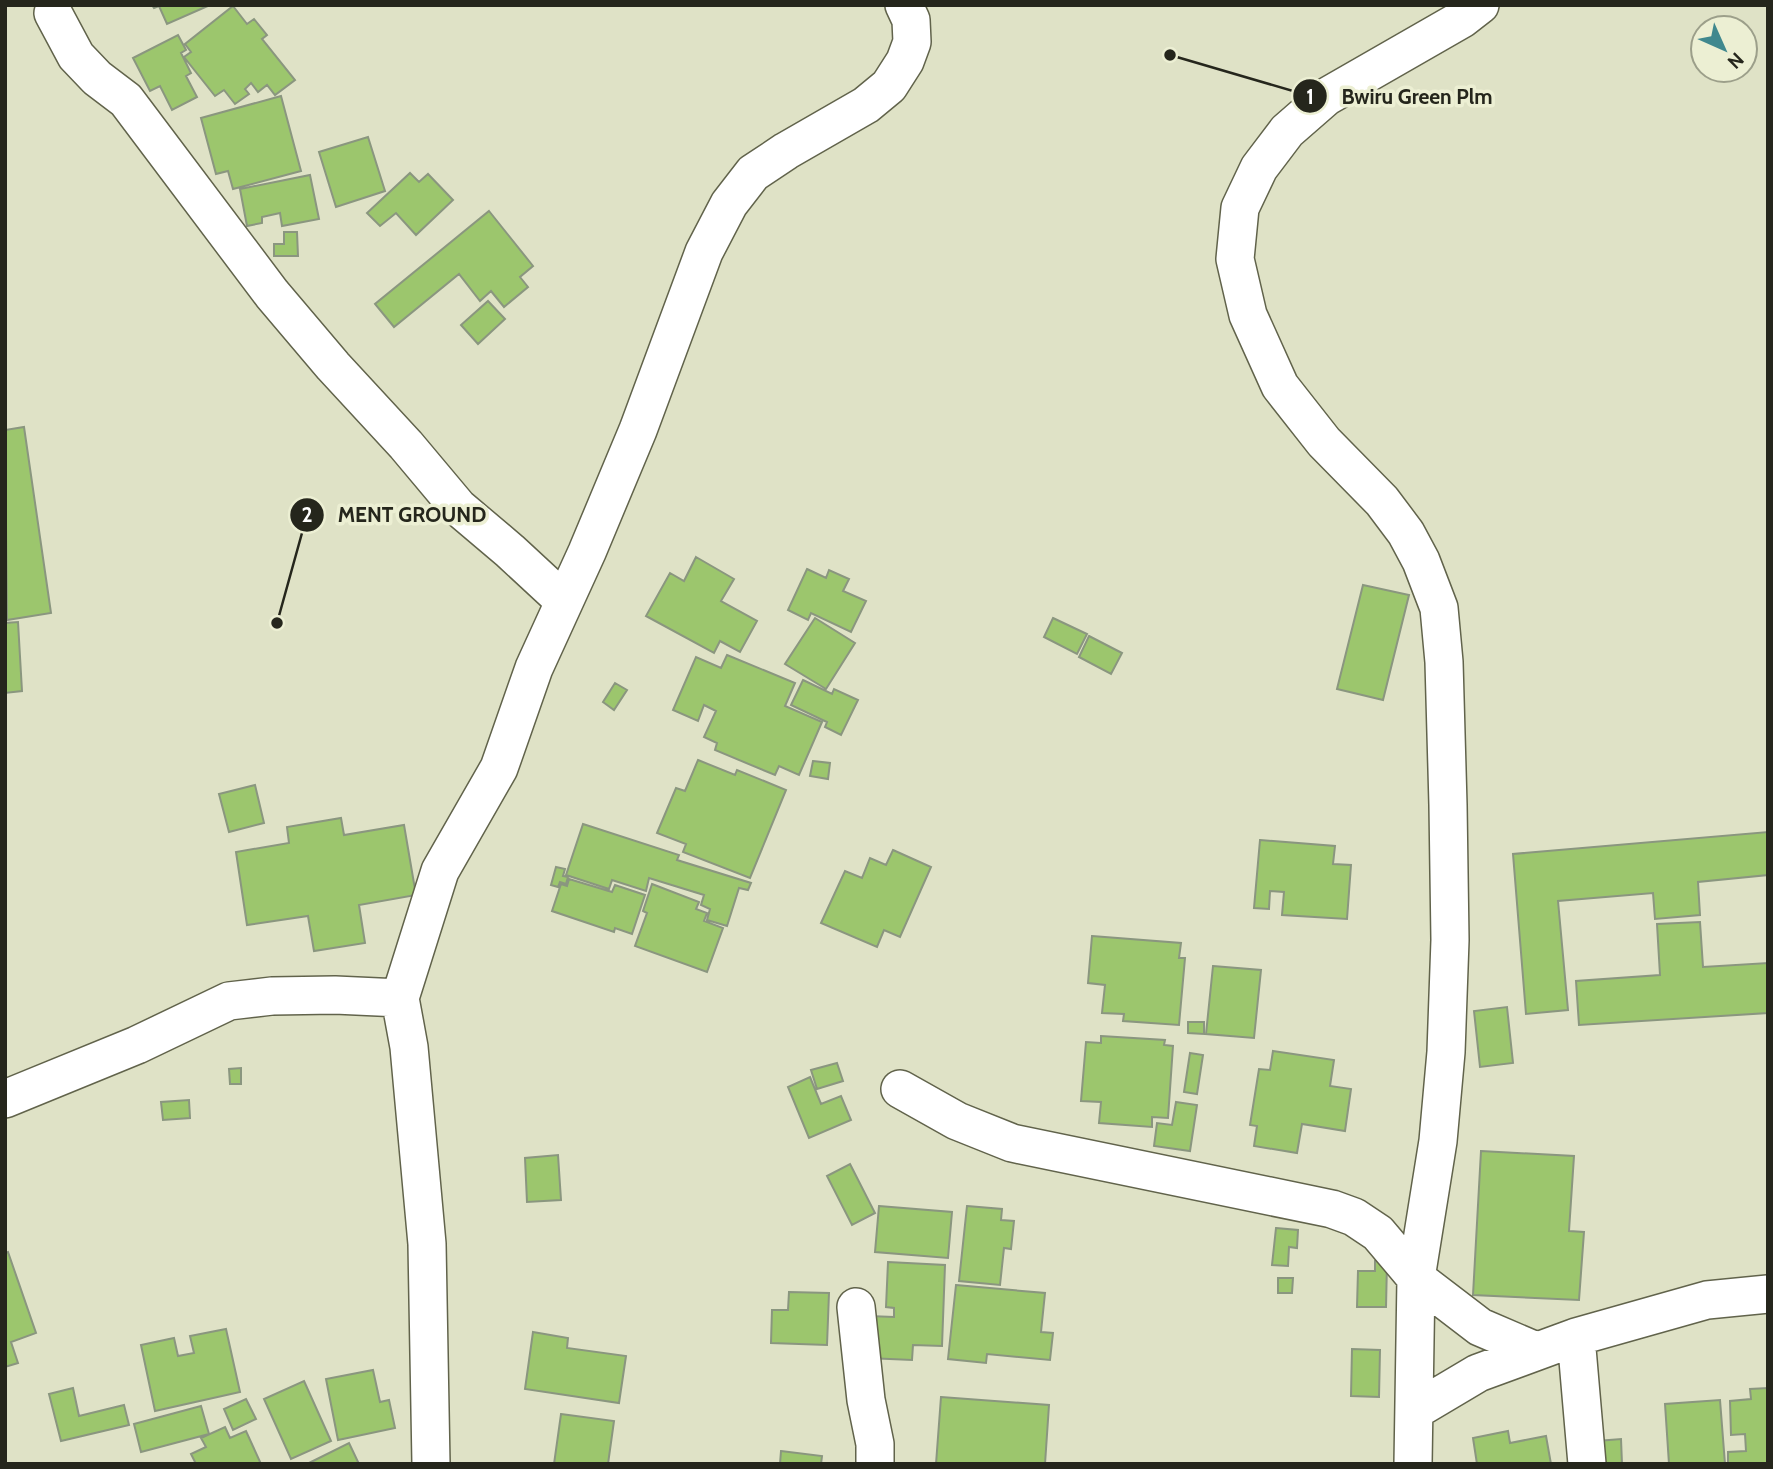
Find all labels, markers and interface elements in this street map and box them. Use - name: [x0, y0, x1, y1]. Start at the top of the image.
- north arrow: [1689, 14, 1759, 84]
- text: N: [1723, 48, 1749, 74]
- callout: Bwiru Green Plm: [1292, 75, 1506, 117]
- text: 1: [1306, 84, 1314, 109]
- text: Bwiru Green Plm: [1341, 84, 1493, 109]
- callout: MENT GROUND: [289, 494, 501, 536]
- text: 2: [301, 502, 313, 527]
- text: MENT GROUND: [338, 502, 486, 527]

